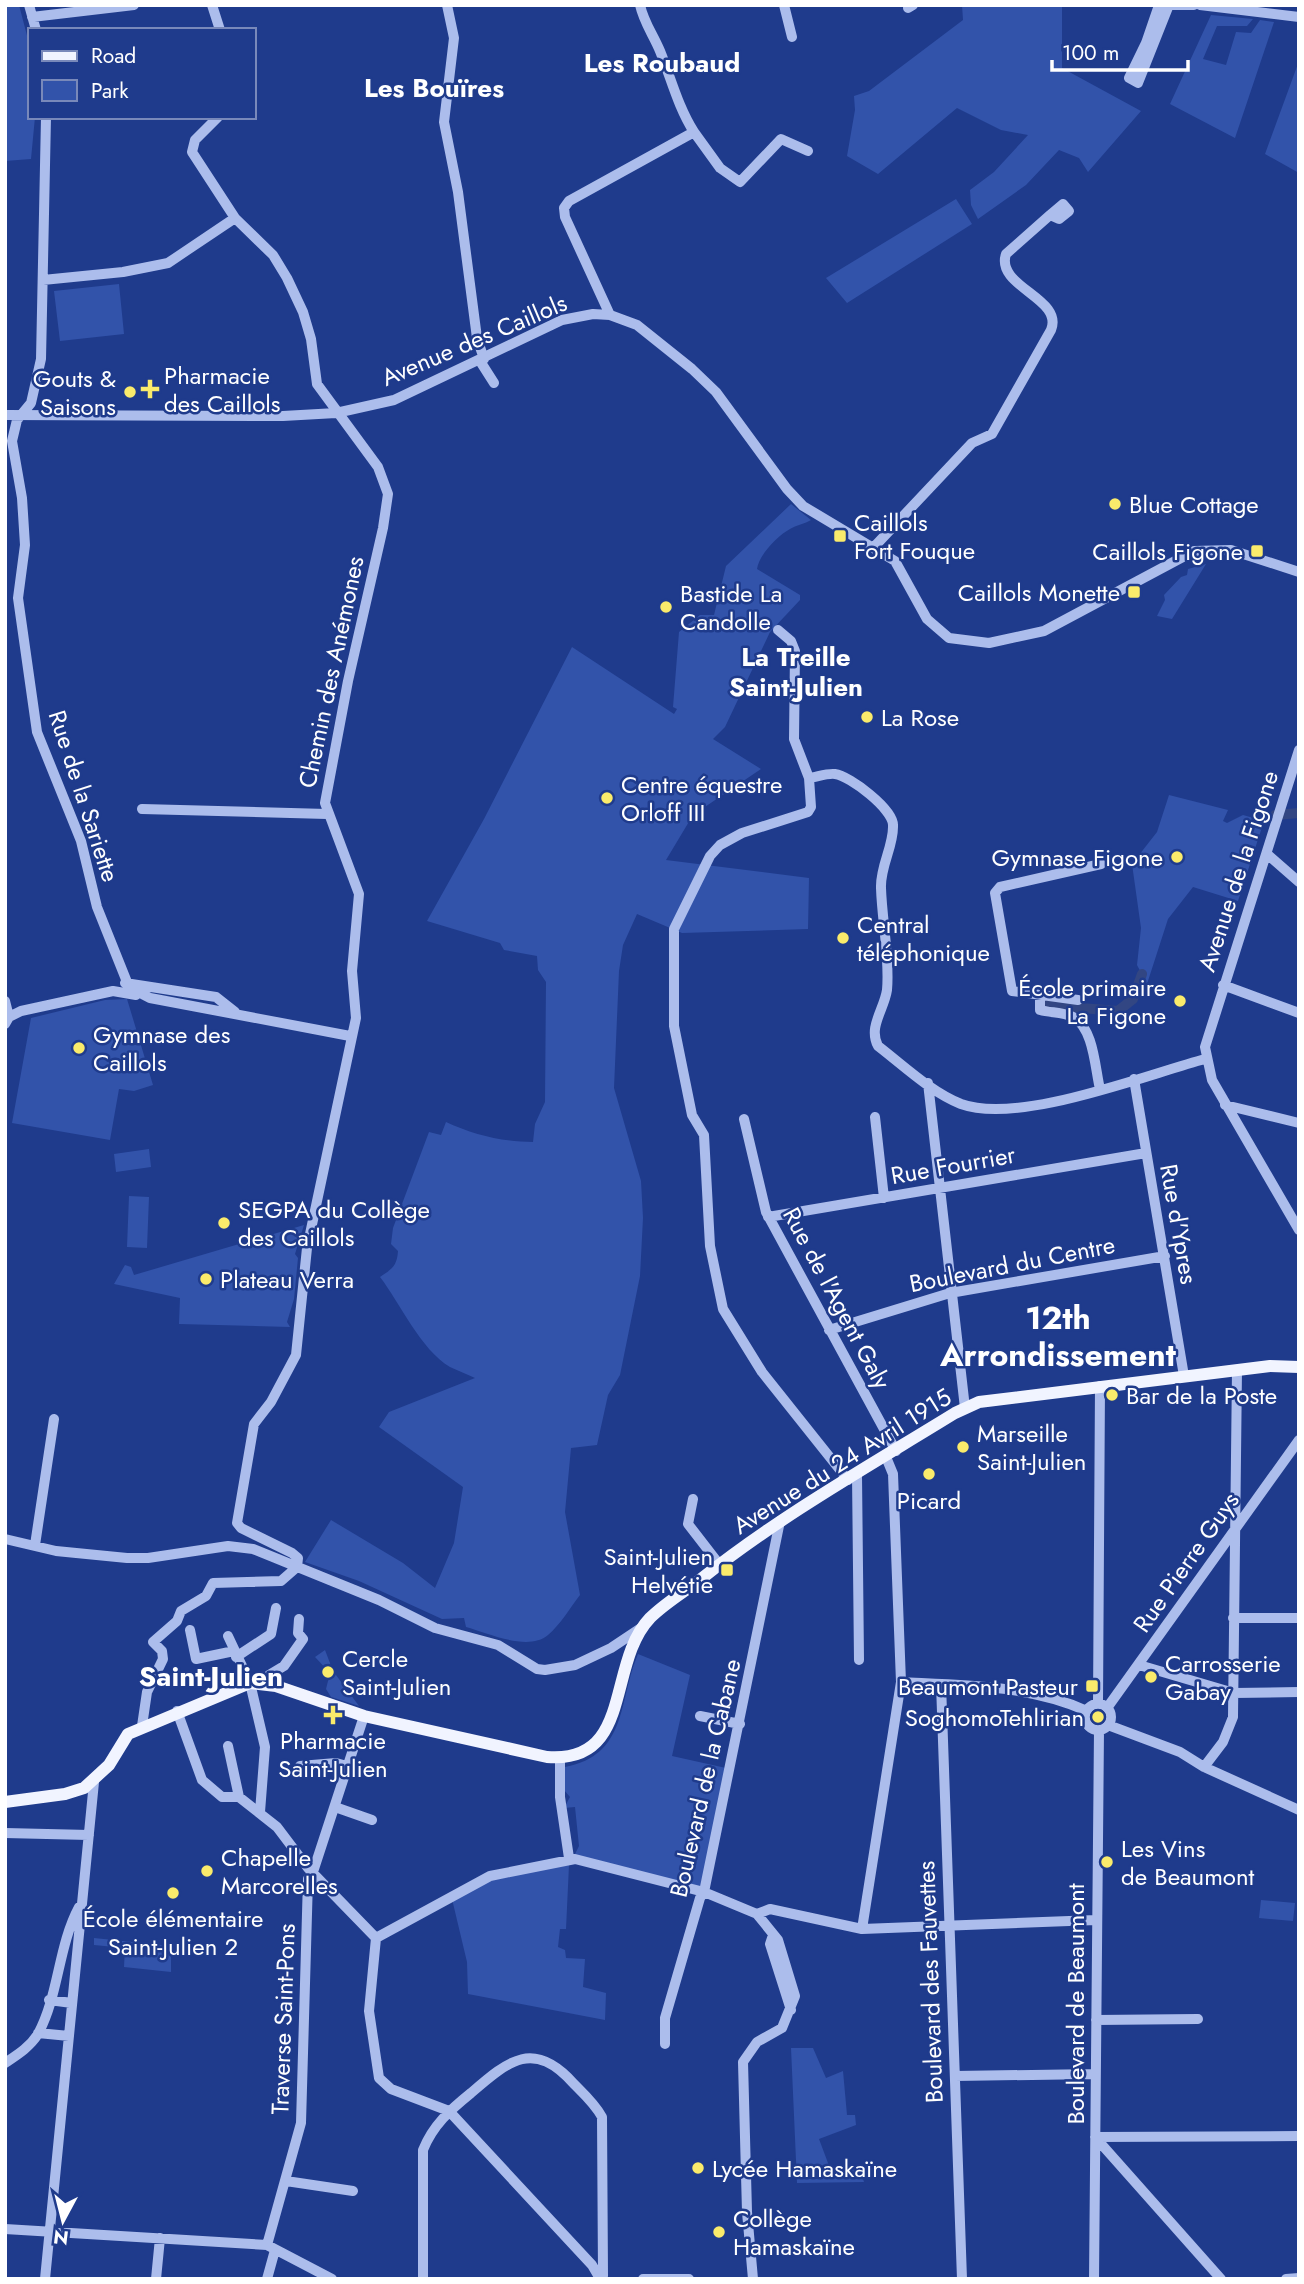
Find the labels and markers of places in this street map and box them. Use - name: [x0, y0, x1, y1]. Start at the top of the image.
- place label: Pharmacie des Caillols: [164, 358, 280, 421]
- place label: Gouts & Saisons: [33, 361, 116, 424]
- marker: Pharmacie des Caillols: [142, 381, 158, 397]
- marker: Gouts & Saisons: [122, 384, 138, 400]
- place label: Blue Cottage: [1129, 487, 1259, 522]
- marker: Blue Cottage: [1107, 496, 1123, 512]
- place label: Caillols Fort Fouque: [854, 505, 975, 568]
- marker: Caillols Fort Fouque: [832, 528, 848, 544]
- place label: Caillols Figone: [1092, 534, 1243, 569]
- marker: Caillols Figone: [1249, 543, 1265, 559]
- place label: Caillols Monette: [958, 575, 1120, 610]
- place label: Bastide La Candolle: [680, 576, 782, 639]
- marker: Caillols Monette: [1126, 584, 1142, 600]
- marker: Bastide La Candolle: [658, 599, 674, 615]
- place label: La Rose: [881, 700, 959, 735]
- marker: La Rose: [859, 709, 875, 725]
- place label: Centre équestre Orloff III: [621, 767, 782, 830]
- marker: Centre équestre Orloff III: [599, 790, 615, 806]
- place label: Gymnase Figone: [991, 840, 1163, 875]
- marker: Gymnase Figone: [1169, 849, 1185, 865]
- place label: Central téléphonique: [857, 907, 990, 970]
- marker: Central téléphonique: [835, 930, 851, 946]
- place label: École primaire La Figone: [1018, 970, 1166, 1033]
- marker: École primaire La Figone: [1172, 993, 1188, 1009]
- place label: Gymnase des Caillols: [93, 1017, 230, 1080]
- marker: Gymnase des Caillols: [71, 1040, 87, 1056]
- place label: SEGPA du Collège des Caillols: [238, 1192, 430, 1255]
- marker: SEGPA du Collège des Caillols: [216, 1215, 232, 1231]
- place label: Plateau Verra: [220, 1262, 354, 1297]
- marker: Plateau Verra: [198, 1271, 214, 1287]
- place label: Bar de la Poste: [1126, 1378, 1277, 1413]
- marker: Bar de la Poste: [1104, 1387, 1120, 1403]
- place label: Marseille Saint-Julien: [977, 1416, 1086, 1479]
- marker: Marseille Saint-Julien: [955, 1439, 971, 1455]
- marker: Picard: [921, 1466, 937, 1482]
- place label: Picard: [897, 1483, 961, 1518]
- place label: Saint-Julien Helvétie: [604, 1539, 713, 1602]
- marker: Saint-Julien Helvétie: [719, 1562, 735, 1578]
- place label: Cercle Saint-Julien: [342, 1641, 451, 1704]
- place label: Carrosserie Gabay: [1165, 1646, 1281, 1709]
- marker: Cercle Saint-Julien: [320, 1664, 336, 1680]
- place label: Beaumont Pasteur: [898, 1669, 1079, 1704]
- marker: Carrosserie Gabay: [1143, 1669, 1159, 1685]
- marker: Beaumont Pasteur: [1084, 1678, 1100, 1694]
- place label: SoghomoTehlirian: [905, 1700, 1084, 1735]
- marker: Pharmacie Saint-Julien: [325, 1707, 341, 1723]
- marker: SoghomoTehlirian: [1090, 1709, 1106, 1725]
- place label: Pharmacie Saint-Julien: [278, 1723, 388, 1786]
- place label: Les Vins de Beaumont: [1121, 1831, 1255, 1894]
- place label: Chapelle Marcorelles: [221, 1840, 338, 1903]
- marker: Les Vins de Beaumont: [1099, 1854, 1115, 1870]
- marker: Chapelle Marcorelles: [199, 1863, 215, 1879]
- marker: École élémentaire Saint-Julien 2: [165, 1885, 181, 1901]
- place label: École élémentaire Saint-Julien 2: [83, 1901, 263, 1964]
- place label: Lycée Hamaskaïne: [712, 2151, 897, 2186]
- marker: Lycée Hamaskaïne: [690, 2160, 706, 2176]
- place label: Collège Hamaskaïne: [733, 2201, 855, 2264]
- marker: Collège Hamaskaïne: [711, 2224, 727, 2240]

